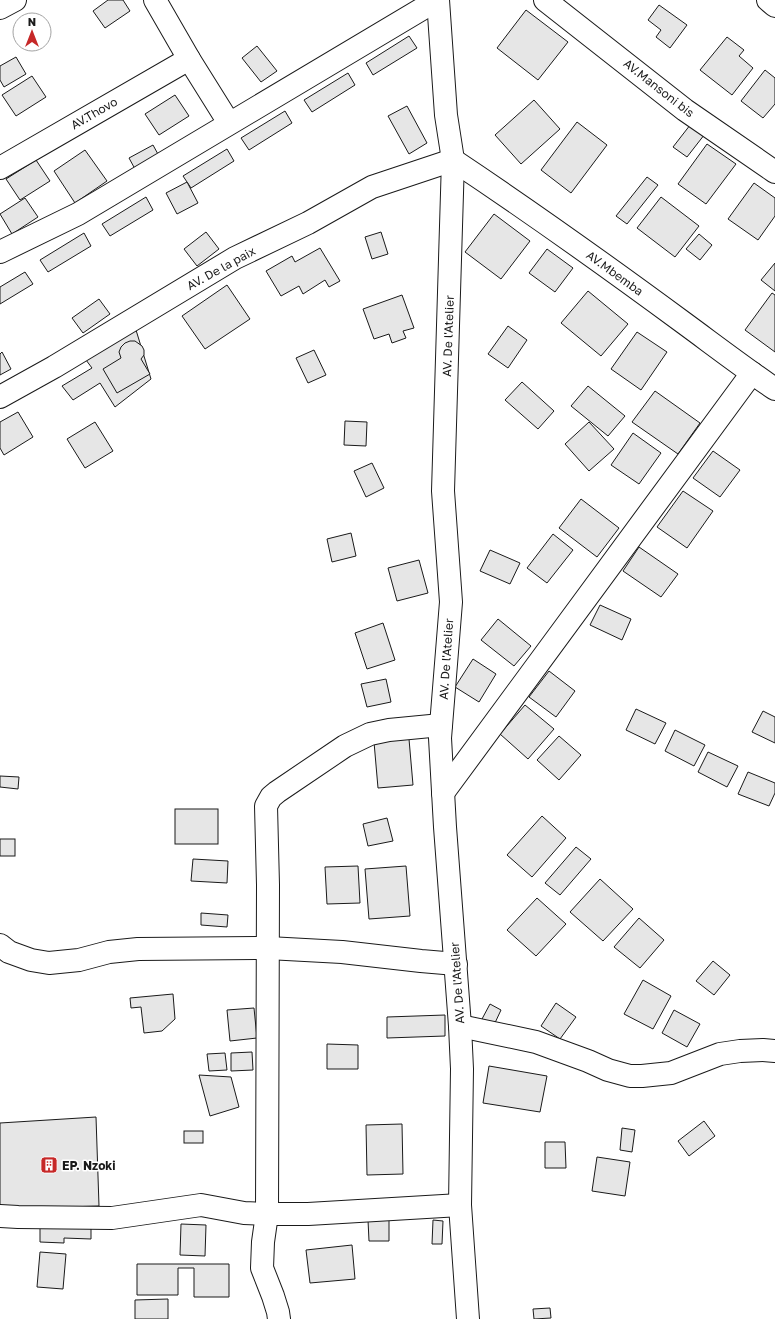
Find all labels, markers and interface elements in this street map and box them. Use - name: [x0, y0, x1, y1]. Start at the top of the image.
- north arrow: [12, 12, 52, 52]
- text: N: [28, 15, 36, 28]
- street label: AV.Mansoni bis: [621, 56, 697, 120]
- street label: AV.Thovo: [68, 94, 120, 132]
- street label: AV. De la paix: [184, 243, 258, 293]
- street label: AV.Mbemba: [584, 247, 646, 299]
- street label: AV. De l'Atelier: [439, 295, 457, 377]
- street label: AV. De l'Atelier: [436, 617, 456, 700]
- street label: AV. De l'Atelier: [447, 941, 467, 1024]
- building icon: EP. Nzoki: [39, 1155, 59, 1175]
- place label: EP. Nzoki: [62, 1158, 116, 1173]

